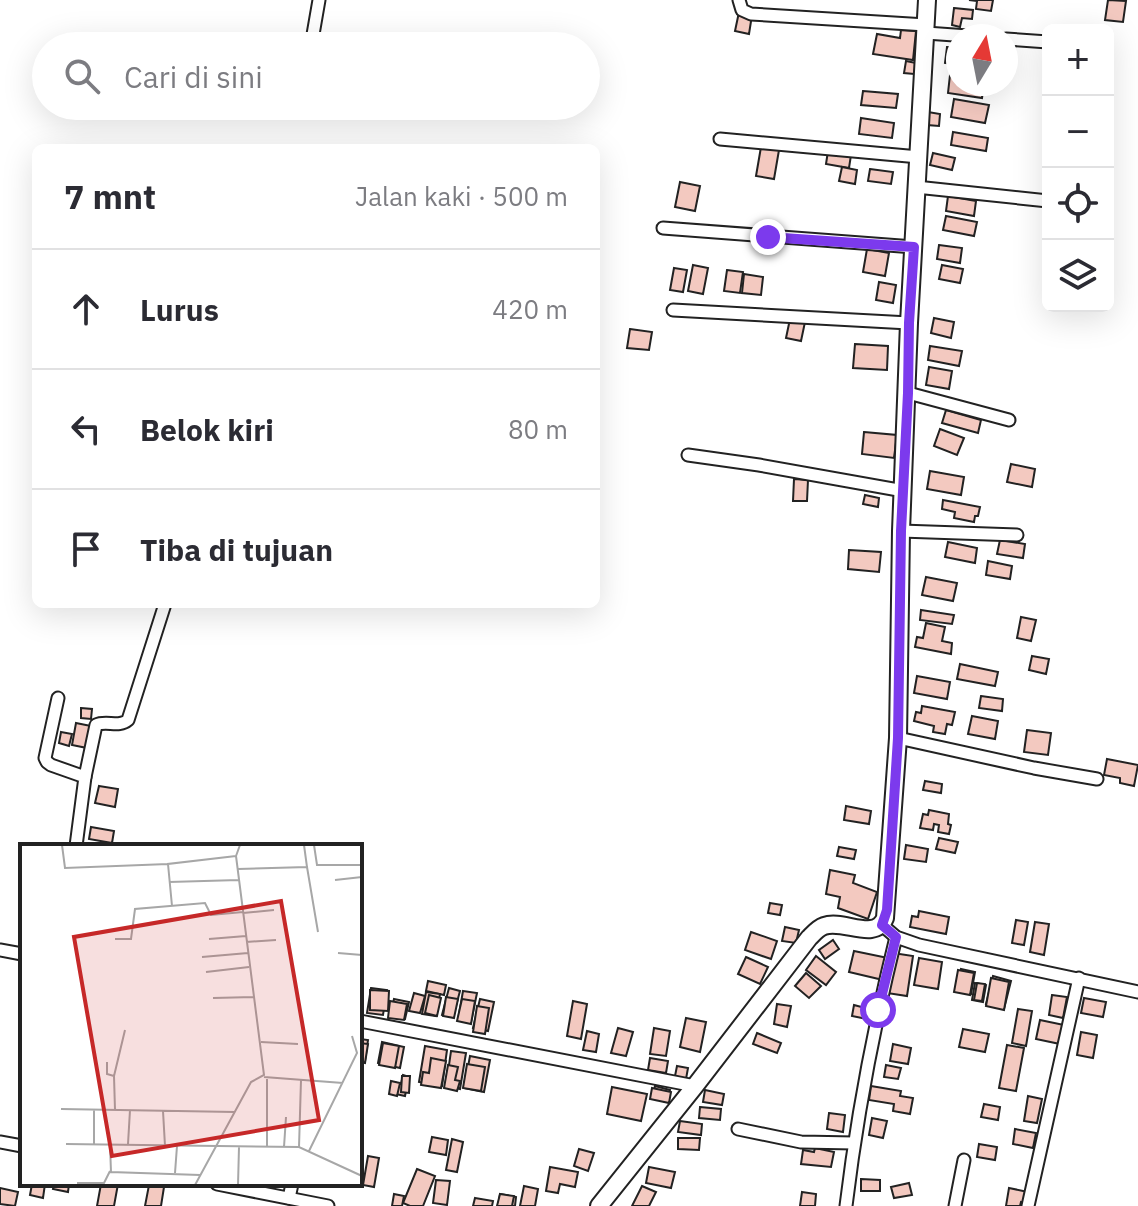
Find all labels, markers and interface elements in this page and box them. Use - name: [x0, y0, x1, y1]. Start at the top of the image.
- north arrow: [946, 24, 1018, 96]
- map controls: [1042, 24, 1114, 312]
- button: +: [1042, 24, 1114, 96]
- search box: [32, 32, 600, 120]
- icon: search: [60, 54, 104, 98]
- text: Cari di sini: [124, 57, 263, 96]
- button: −: [1042, 96, 1114, 168]
- button: locate: [1042, 168, 1114, 240]
- text: 7 mnt: [64, 174, 156, 218]
- text: Jalan kaki · 500 m: [355, 179, 568, 213]
- route end: [750, 219, 786, 255]
- button: layers: [1042, 240, 1114, 312]
- icon: ahead: [64, 287, 108, 331]
- text: Lurus: [140, 290, 219, 329]
- text: 420 m: [492, 292, 568, 326]
- icon: left: [64, 407, 108, 451]
- text: Belok kiri: [140, 410, 274, 449]
- text: 80 m: [508, 412, 568, 446]
- icon: arrive: [64, 527, 108, 571]
- text: Tiba di tujuan: [140, 530, 333, 569]
- inset map: [20, 844, 362, 1186]
- route start: [860, 992, 896, 1028]

